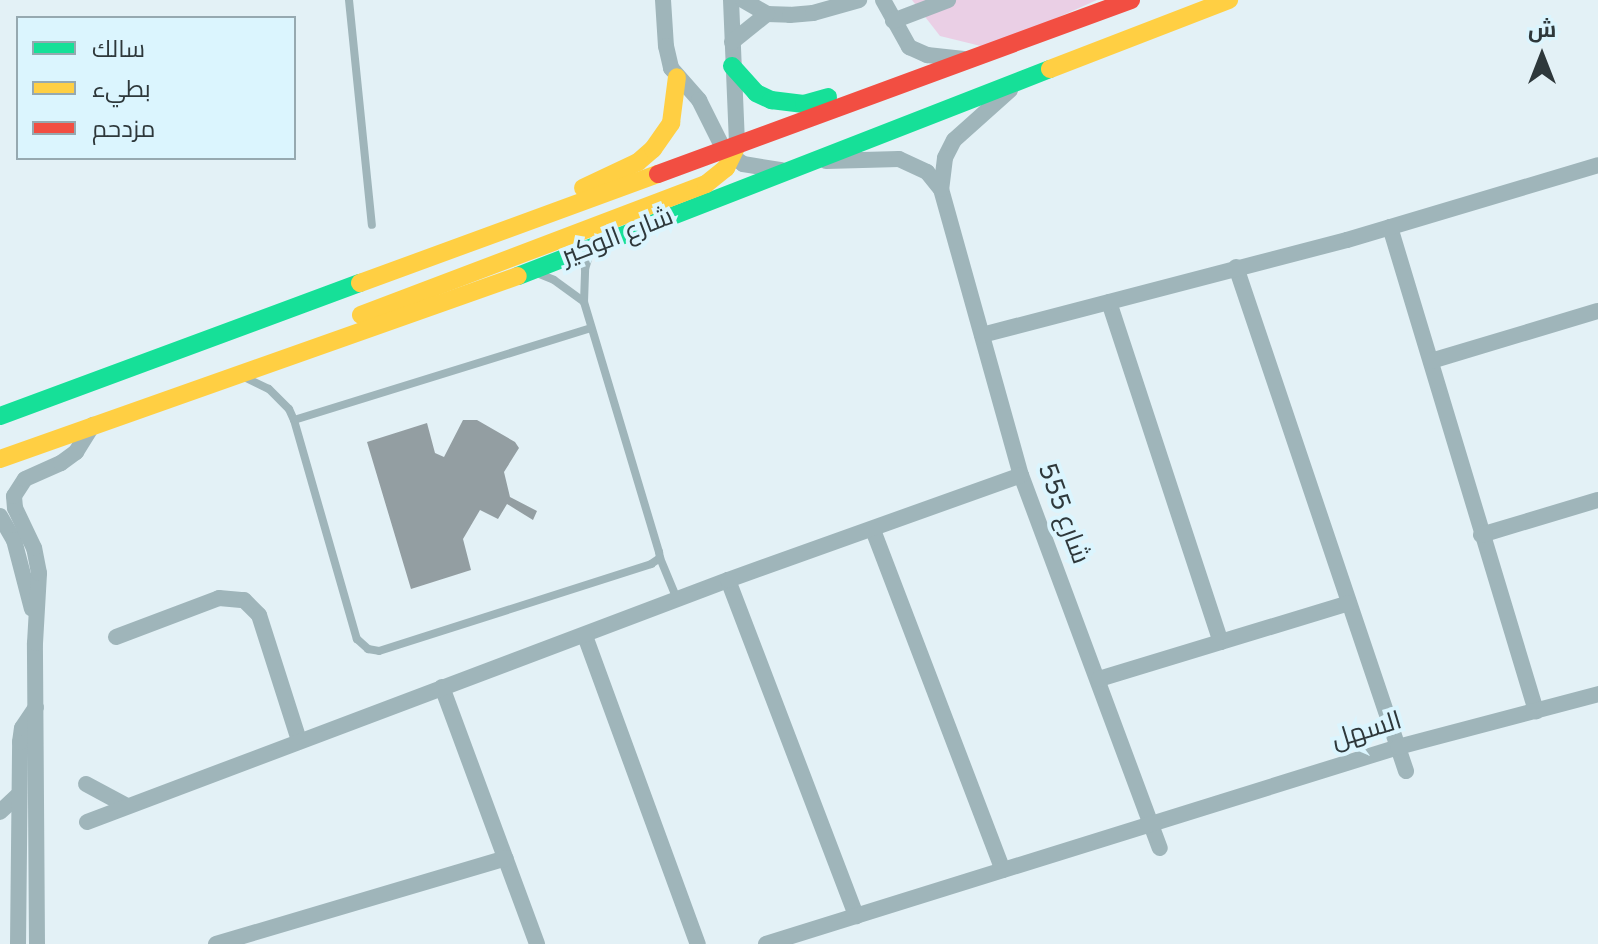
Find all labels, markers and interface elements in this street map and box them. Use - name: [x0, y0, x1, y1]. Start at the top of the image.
- legend: [16, 16, 296, 160]
- north arrow: [1502, 16, 1582, 96]
- text: ش: [1528, 18, 1556, 45]
- text: سالك: [92, 36, 145, 66]
- text: بطيء: [92, 76, 151, 106]
- text: مزدحم: [92, 116, 155, 146]
- street label: شارع الوكير: [558, 202, 678, 274]
- street label: شارع 555: [1029, 459, 1095, 569]
- street label: السهل: [1328, 707, 1406, 757]

